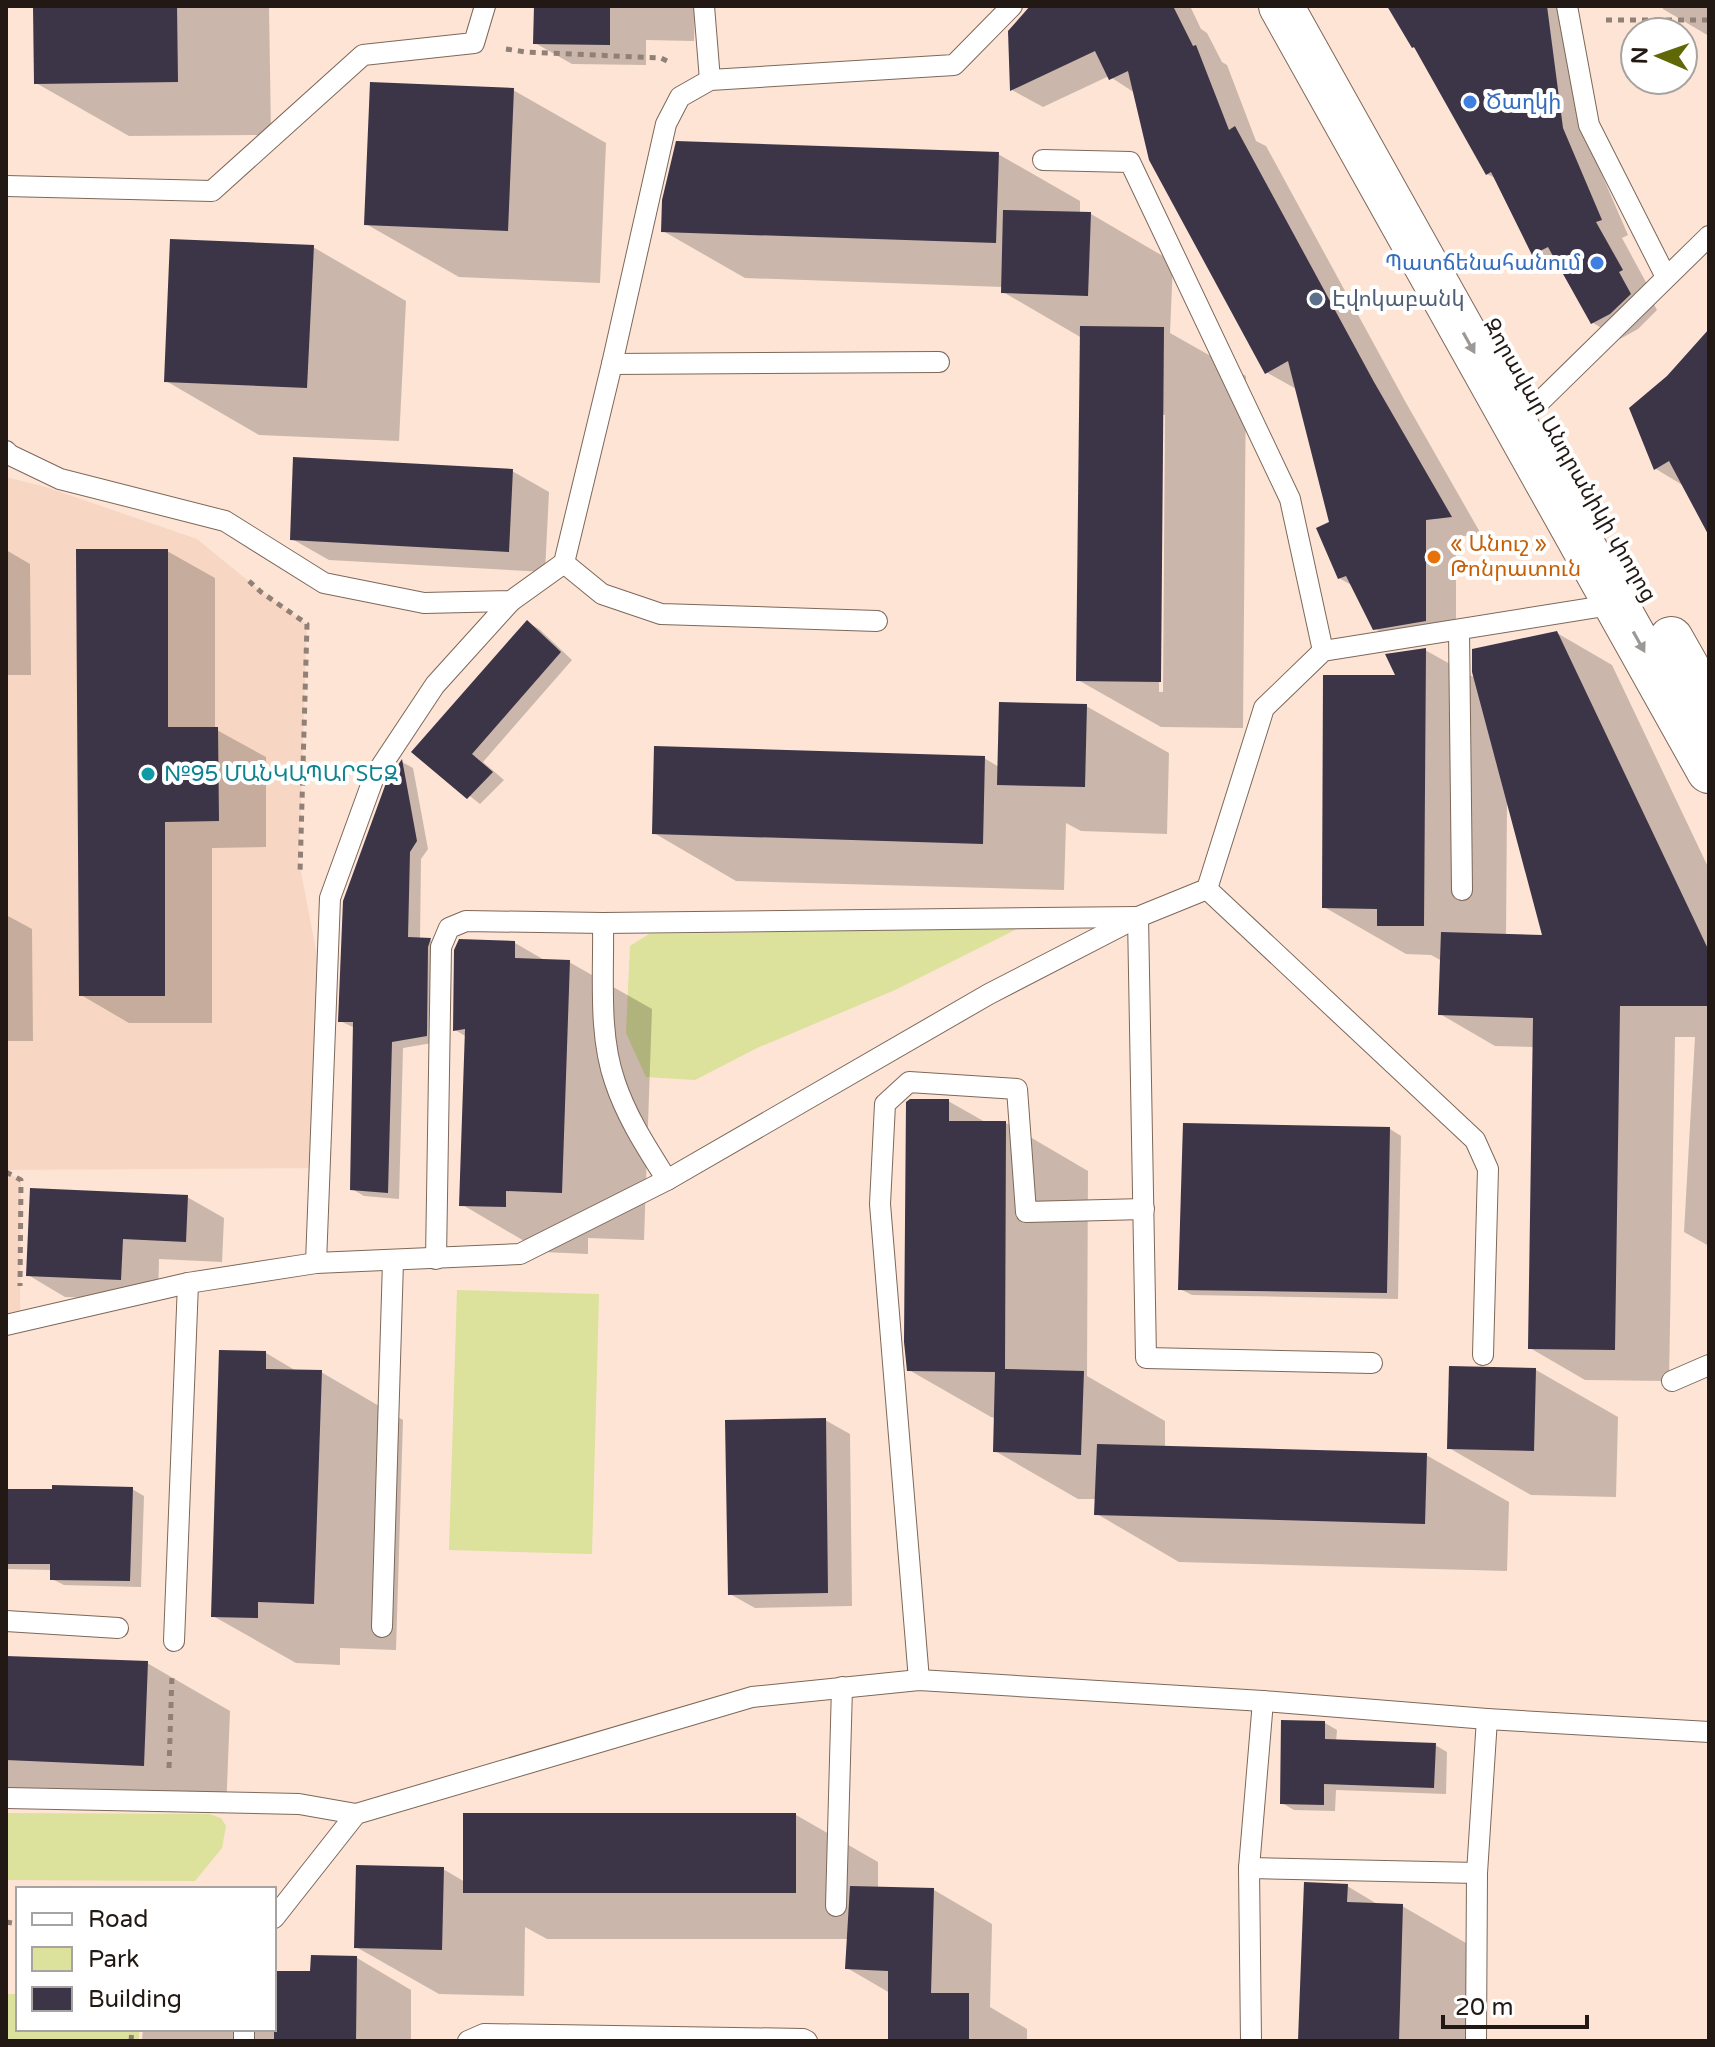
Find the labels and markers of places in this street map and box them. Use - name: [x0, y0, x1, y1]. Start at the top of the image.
- place label: Ծաղկի: [1486, 89, 1561, 115]
- marker: Ծաղկի: [1461, 93, 1479, 111]
- place label: Պատճենահանում: [1385, 250, 1581, 276]
- marker: Պատճենահանում: [1588, 254, 1606, 272]
- place label: Էվոկաբանկ: [1332, 286, 1465, 312]
- marker: Էվոկաբանկ: [1307, 290, 1325, 308]
- place label: « Անուշ » Թոնրատուն: [1450, 531, 1581, 582]
- marker: « Անուշ » Թոնրատուն: [1425, 548, 1443, 566]
- place label: №95 ՄԱՆԿԱՊԱՐՏԵԶ: [164, 761, 398, 787]
- marker: №95 ՄԱՆԿԱՊԱՐՏԵԶ: [139, 765, 157, 783]

